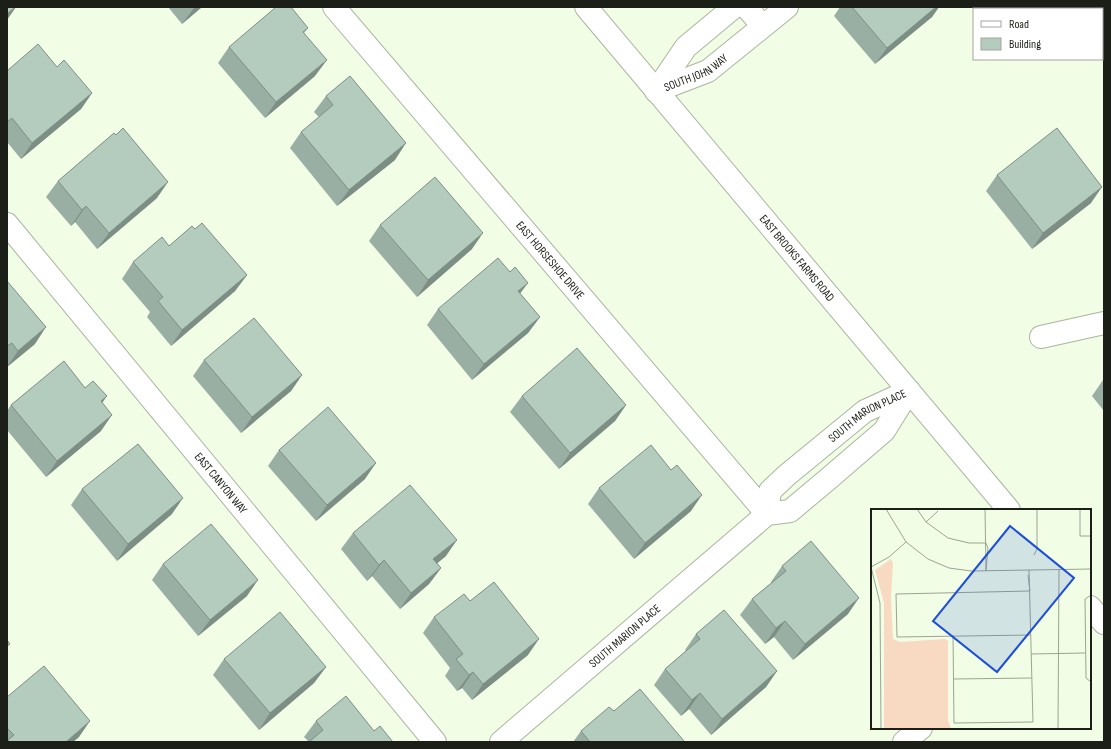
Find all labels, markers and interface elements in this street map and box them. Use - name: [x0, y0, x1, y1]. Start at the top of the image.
- legend: [973, 8, 1103, 60]
- text: Road: [1009, 17, 1029, 32]
- text: Building: [1009, 37, 1041, 52]
- street label: SOUTH JOHN WAY: [662, 51, 731, 95]
- street label: EAST BROOKS FARMS ROAD: [756, 212, 838, 305]
- street label: EAST HORSESHOE DRIVE: [512, 218, 587, 303]
- street label: SOUTH MARION PLACE: [826, 386, 909, 446]
- street label: EAST CANYON WAY: [191, 450, 250, 517]
- inset map: [871, 509, 1091, 729]
- street label: SOUTH MARION PLACE: [586, 601, 664, 671]

